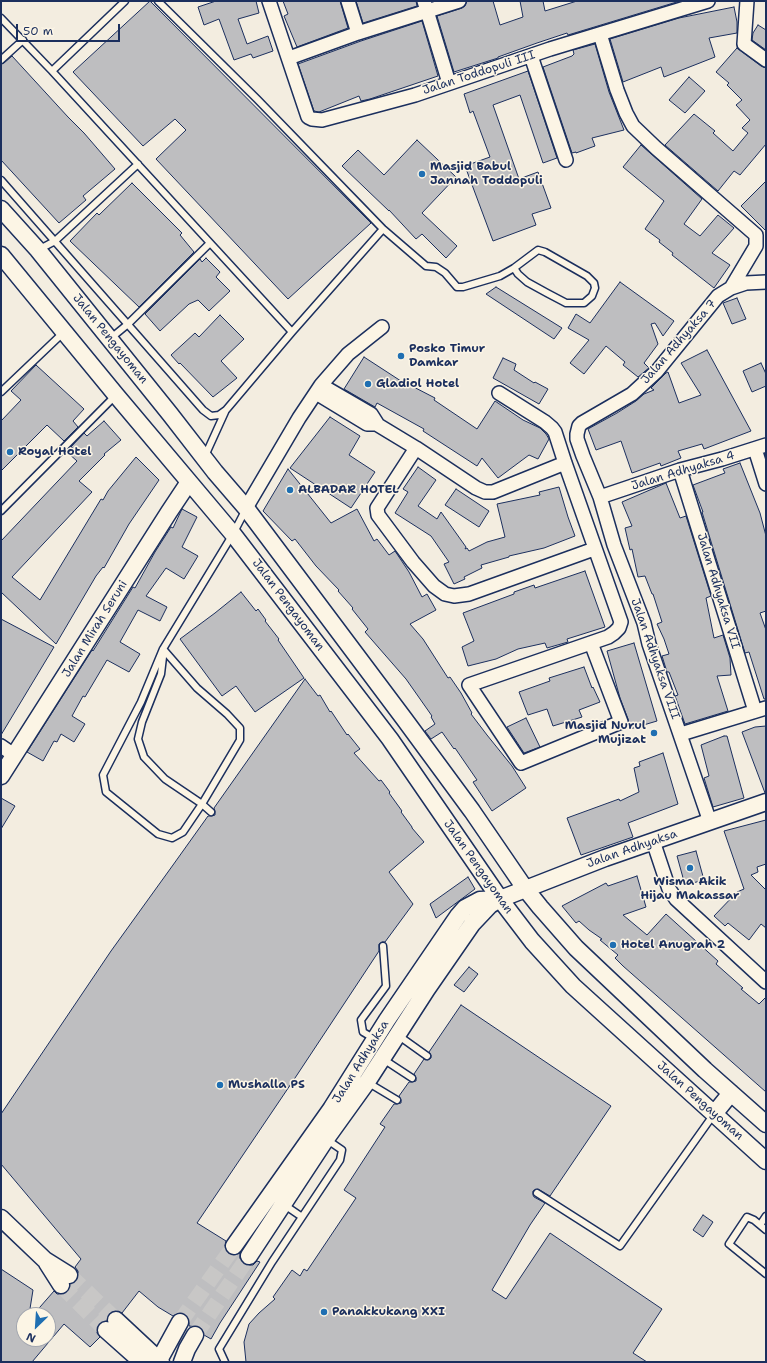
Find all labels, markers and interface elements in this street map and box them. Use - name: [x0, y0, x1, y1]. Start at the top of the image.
- scale bar: [18, 16, 122, 42]
- text: 50 m: [23, 23, 53, 39]
- street label: Jalan Toddopuli III: [421, 48, 537, 98]
- place label: Masjid Babul Jannah Toddopuli: [430, 160, 543, 188]
- marker: Masjid Babul Jannah Toddopuli: [417, 169, 427, 179]
- street label: Jalan Pengayoman: [69, 291, 151, 387]
- street label: Jalan Adhyaksa 7: [638, 297, 720, 387]
- place label: Posko Timur Damkar: [409, 342, 485, 370]
- marker: Posko Timur Damkar: [396, 351, 406, 361]
- place label: Gladiol Hotel: [376, 377, 459, 391]
- marker: Gladiol Hotel: [363, 379, 373, 389]
- place label: Royal Hotel: [18, 445, 91, 459]
- marker: Royal Hotel: [5, 447, 15, 457]
- street label: Jalan Adhyaksa 4: [630, 448, 736, 494]
- place label: ALBADAR HOTEL: [298, 483, 399, 497]
- marker: ALBADAR HOTEL: [285, 485, 295, 495]
- street label: Jalan Adhyaksa VII: [694, 531, 742, 651]
- street label: Jalan Pengayoman: [249, 556, 327, 654]
- street label: Jalan Mirah Seruni: [59, 578, 131, 680]
- street label: Jalan Adhyaksa VIII: [627, 597, 683, 721]
- place label: Masjid Nurul Mujizat: [565, 719, 646, 747]
- marker: Masjid Nurul Mujizat: [649, 728, 659, 738]
- street label: Jalan Pengayoman: [440, 817, 516, 917]
- street label: Jalan Adhyaksa: [585, 827, 679, 871]
- marker: Wisma Akik Hijau Makassar: [685, 863, 695, 873]
- place label: Wisma Akik Hijau Makassar: [640, 875, 740, 903]
- place label: Hotel Anugrah 2: [621, 938, 725, 952]
- marker: Hotel Anugrah 2: [608, 940, 618, 950]
- street label: Jalan Adhyaksa: [330, 1018, 392, 1106]
- street label: Jalan Pengayoman: [654, 1058, 746, 1144]
- place label: Mushalla PS: [228, 1078, 305, 1092]
- marker: Mushalla PS: [215, 1080, 225, 1090]
- place label: Panakkukang XXI: [332, 1305, 445, 1319]
- north arrow: [16, 1307, 56, 1347]
- marker: Panakkukang XXI: [319, 1307, 329, 1317]
- text: N: [24, 1329, 38, 1346]

